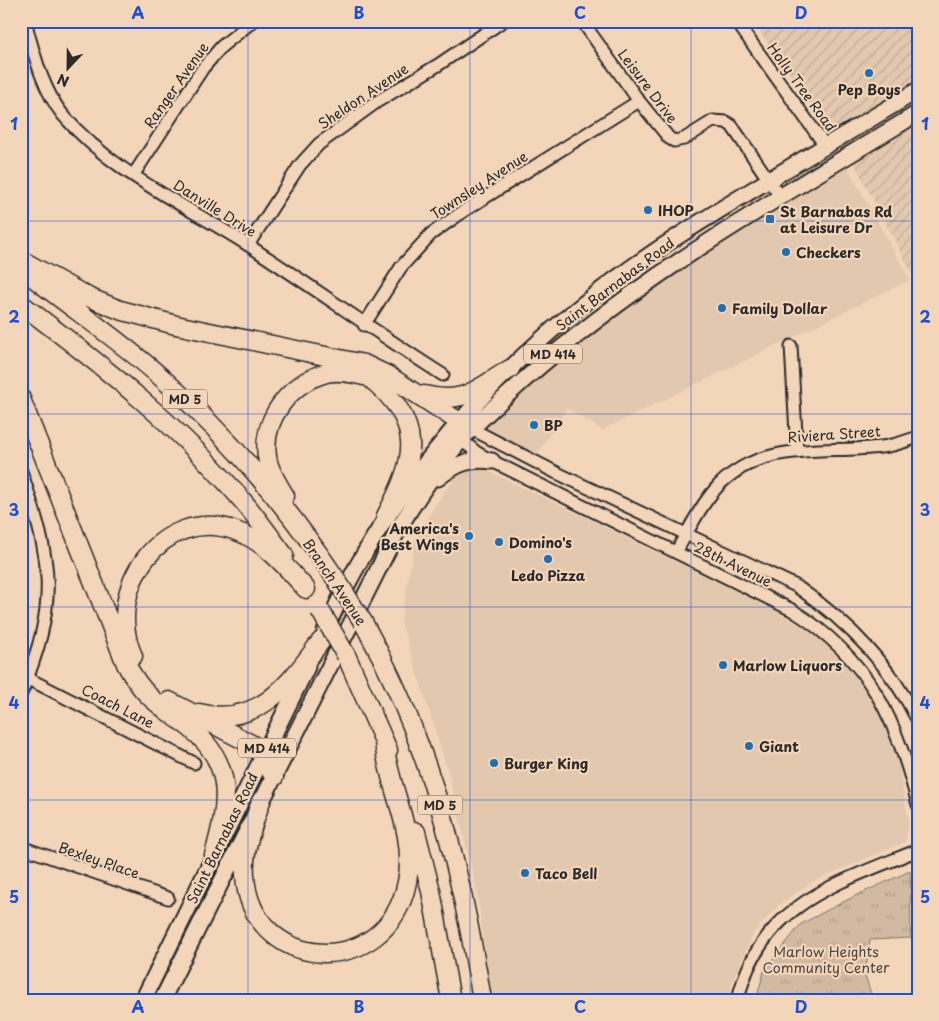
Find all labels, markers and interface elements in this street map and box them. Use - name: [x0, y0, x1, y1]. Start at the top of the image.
- text: A: [132, 0, 145, 24]
- text: B: [354, 0, 365, 24]
- text: C: [574, 0, 586, 24]
- text: D: [795, 0, 807, 24]
- street label: Ranger Avenue: [139, 37, 214, 132]
- street label: Holly Tree Road: [762, 38, 842, 136]
- north arrow: [42, 42, 92, 92]
- street label: Leisure Drive: [613, 44, 683, 128]
- street label: Sheldon Avenue: [314, 58, 413, 134]
- marker: Pep Boys: [863, 67, 875, 79]
- text: N: [54, 69, 72, 92]
- place label: Pep Boys: [838, 79, 901, 100]
- text: 1: [10, 111, 18, 135]
- text: 1: [921, 111, 929, 135]
- street label: Townsley Avenue: [426, 145, 532, 224]
- street label: Danville Drive: [169, 174, 261, 242]
- place label: IHOP: [658, 200, 694, 221]
- place label: St Barnabas Rd at Leisure Dr: [780, 201, 893, 238]
- marker: IHOP: [642, 204, 654, 216]
- marker: St Barnabas Rd at Leisure Dr: [764, 213, 776, 225]
- street label: Saint Barnabas Road: [551, 232, 679, 336]
- place label: Checkers: [796, 242, 861, 263]
- marker: Checkers: [780, 246, 792, 258]
- place label: Family Dollar: [732, 298, 828, 319]
- marker: Family Dollar: [716, 302, 728, 314]
- text: 2: [8, 304, 20, 328]
- text: 2: [919, 304, 931, 328]
- road number: MD 414: [524, 344, 582, 364]
- road number: MD 5: [162, 389, 208, 408]
- place label: BP: [544, 415, 563, 436]
- marker: BP: [528, 419, 540, 431]
- street label: Riviera Street: [787, 420, 882, 448]
- text: 3: [9, 497, 19, 521]
- text: 3: [920, 497, 930, 521]
- place label: America's Best Wings: [380, 518, 459, 555]
- marker: America's Best Wings: [463, 530, 475, 542]
- place label: Domino's: [509, 532, 572, 553]
- street label: Branch Avenue: [298, 534, 372, 630]
- marker: Domino's: [493, 536, 505, 548]
- street label: 28th Avenue: [691, 536, 776, 592]
- marker: Ledo Pizza: [542, 553, 554, 565]
- place label: Ledo Pizza: [511, 565, 586, 586]
- place label: Marlow Liquors: [733, 655, 842, 676]
- marker: Marlow Liquors: [717, 659, 729, 671]
- street label: Coach Lane: [78, 679, 158, 733]
- text: 4: [9, 690, 20, 714]
- text: 4: [920, 690, 931, 714]
- place label: Giant: [759, 736, 799, 757]
- road number: MD 414: [238, 738, 296, 758]
- marker: Giant: [743, 740, 755, 752]
- place label: Burger King: [504, 753, 588, 774]
- marker: Burger King: [488, 757, 500, 769]
- street label: Saint Barnabas Road: [181, 769, 263, 907]
- road number: MD 5: [418, 796, 462, 814]
- street label: Bexley Place: [56, 836, 143, 884]
- place label: Taco Bell: [535, 863, 597, 884]
- marker: Taco Bell: [519, 867, 531, 879]
- text: 5: [9, 884, 19, 908]
- text: 5: [920, 884, 930, 908]
- park label: Marlow Heights Community Center: [762, 941, 890, 978]
- text: A: [132, 994, 145, 1018]
- text: B: [354, 994, 365, 1018]
- text: C: [574, 994, 586, 1018]
- text: D: [795, 994, 807, 1018]

